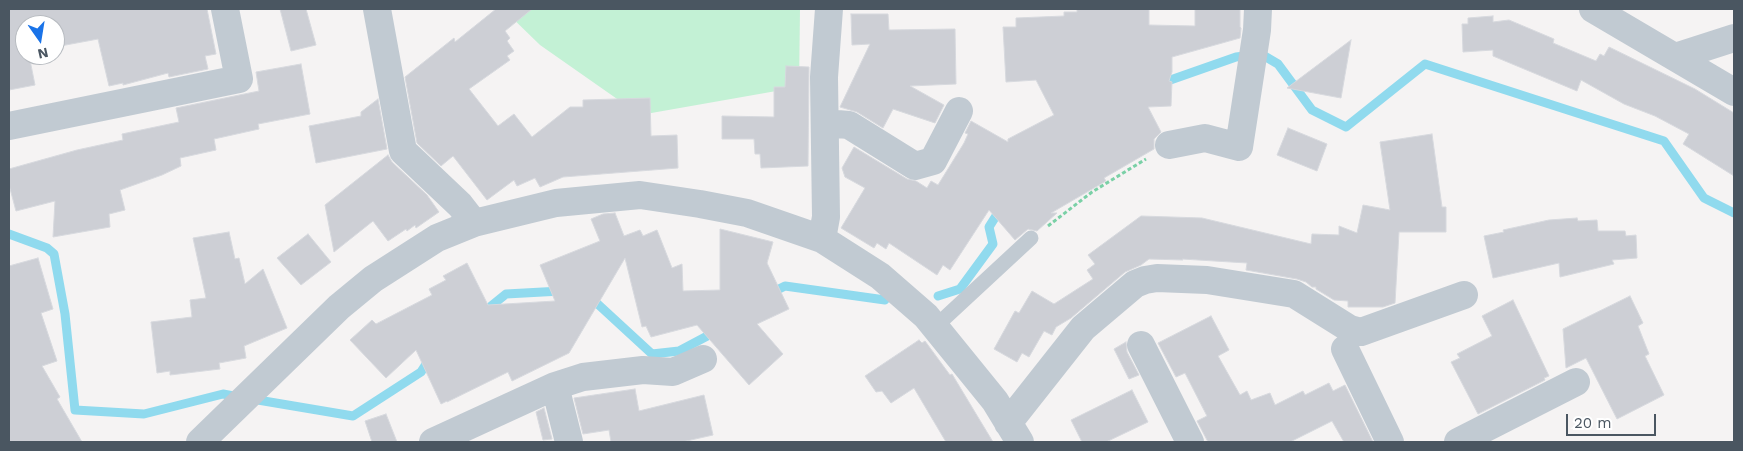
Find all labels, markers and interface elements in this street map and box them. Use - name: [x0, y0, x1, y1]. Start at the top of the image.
- north arrow: [15, 15, 65, 65]
- text: N: [36, 45, 50, 63]
- scale bar: [1568, 404, 1658, 436]
- text: 20 m: [1574, 414, 1612, 432]

